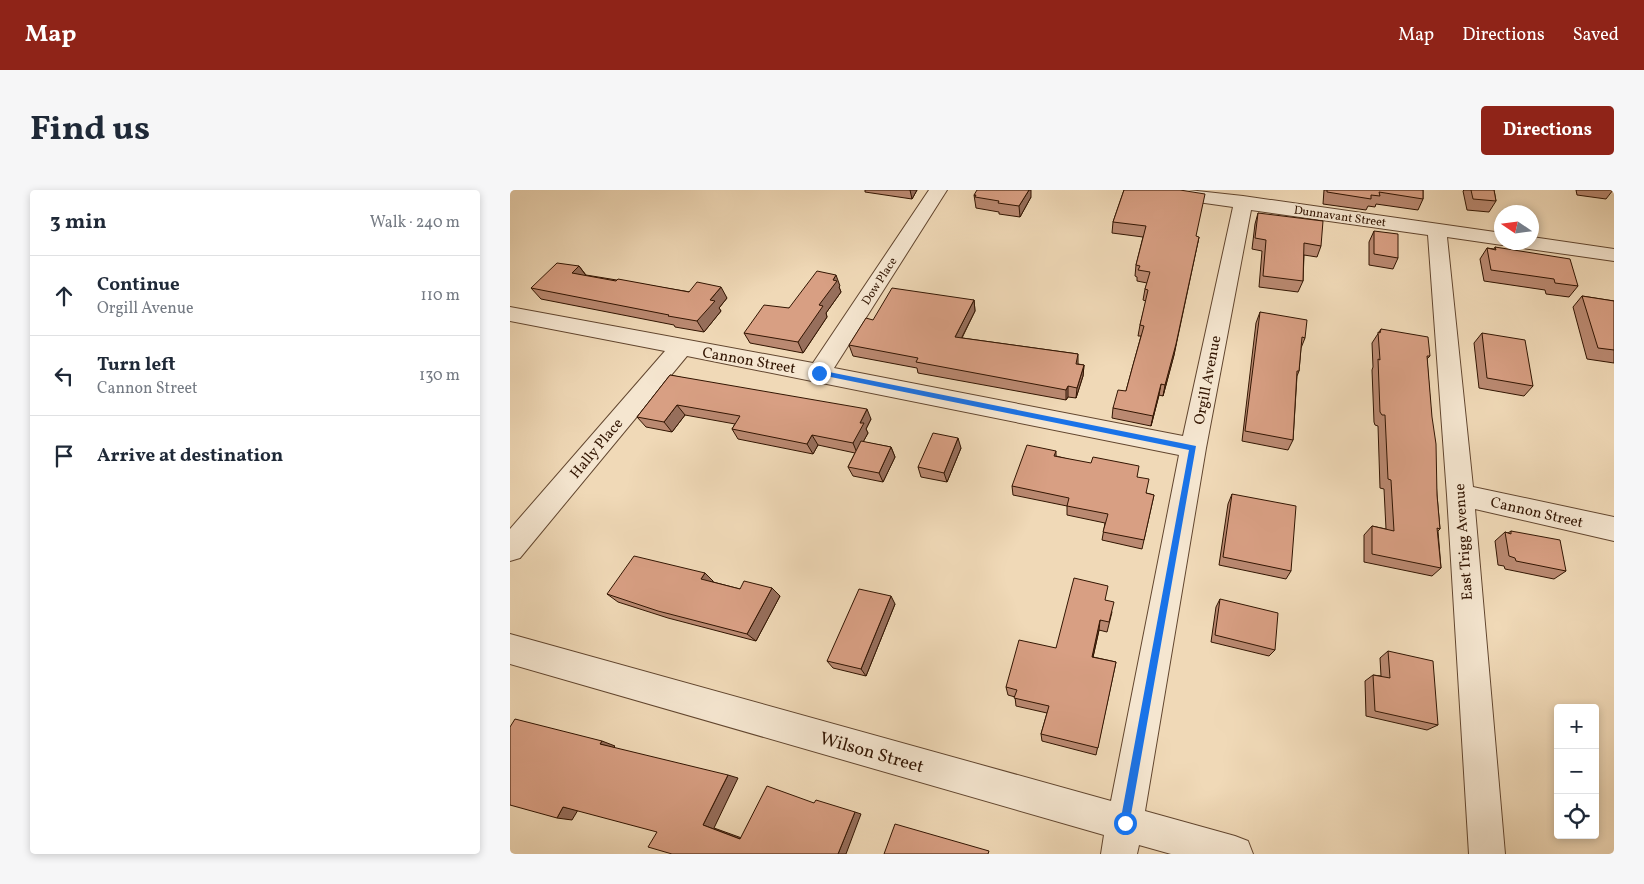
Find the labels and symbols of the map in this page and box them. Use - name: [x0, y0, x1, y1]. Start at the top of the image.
- street label: Dunnavant Street: [1293, 203, 1387, 231]
- north arrow: [1494, 205, 1539, 250]
- street label: Dow Place: [858, 254, 901, 309]
- street label: Orgill Avenue: [1190, 334, 1227, 427]
- street label: Cannon Street: [700, 343, 797, 380]
- route end: [808, 362, 831, 385]
- street label: Hally Place: [566, 414, 629, 484]
- street label: East Trigg Avenue: [1450, 483, 1479, 601]
- street label: Cannon Street: [1488, 493, 1585, 534]
- street label: Wilson Street: [817, 727, 927, 780]
- route start: [1114, 812, 1137, 835]

